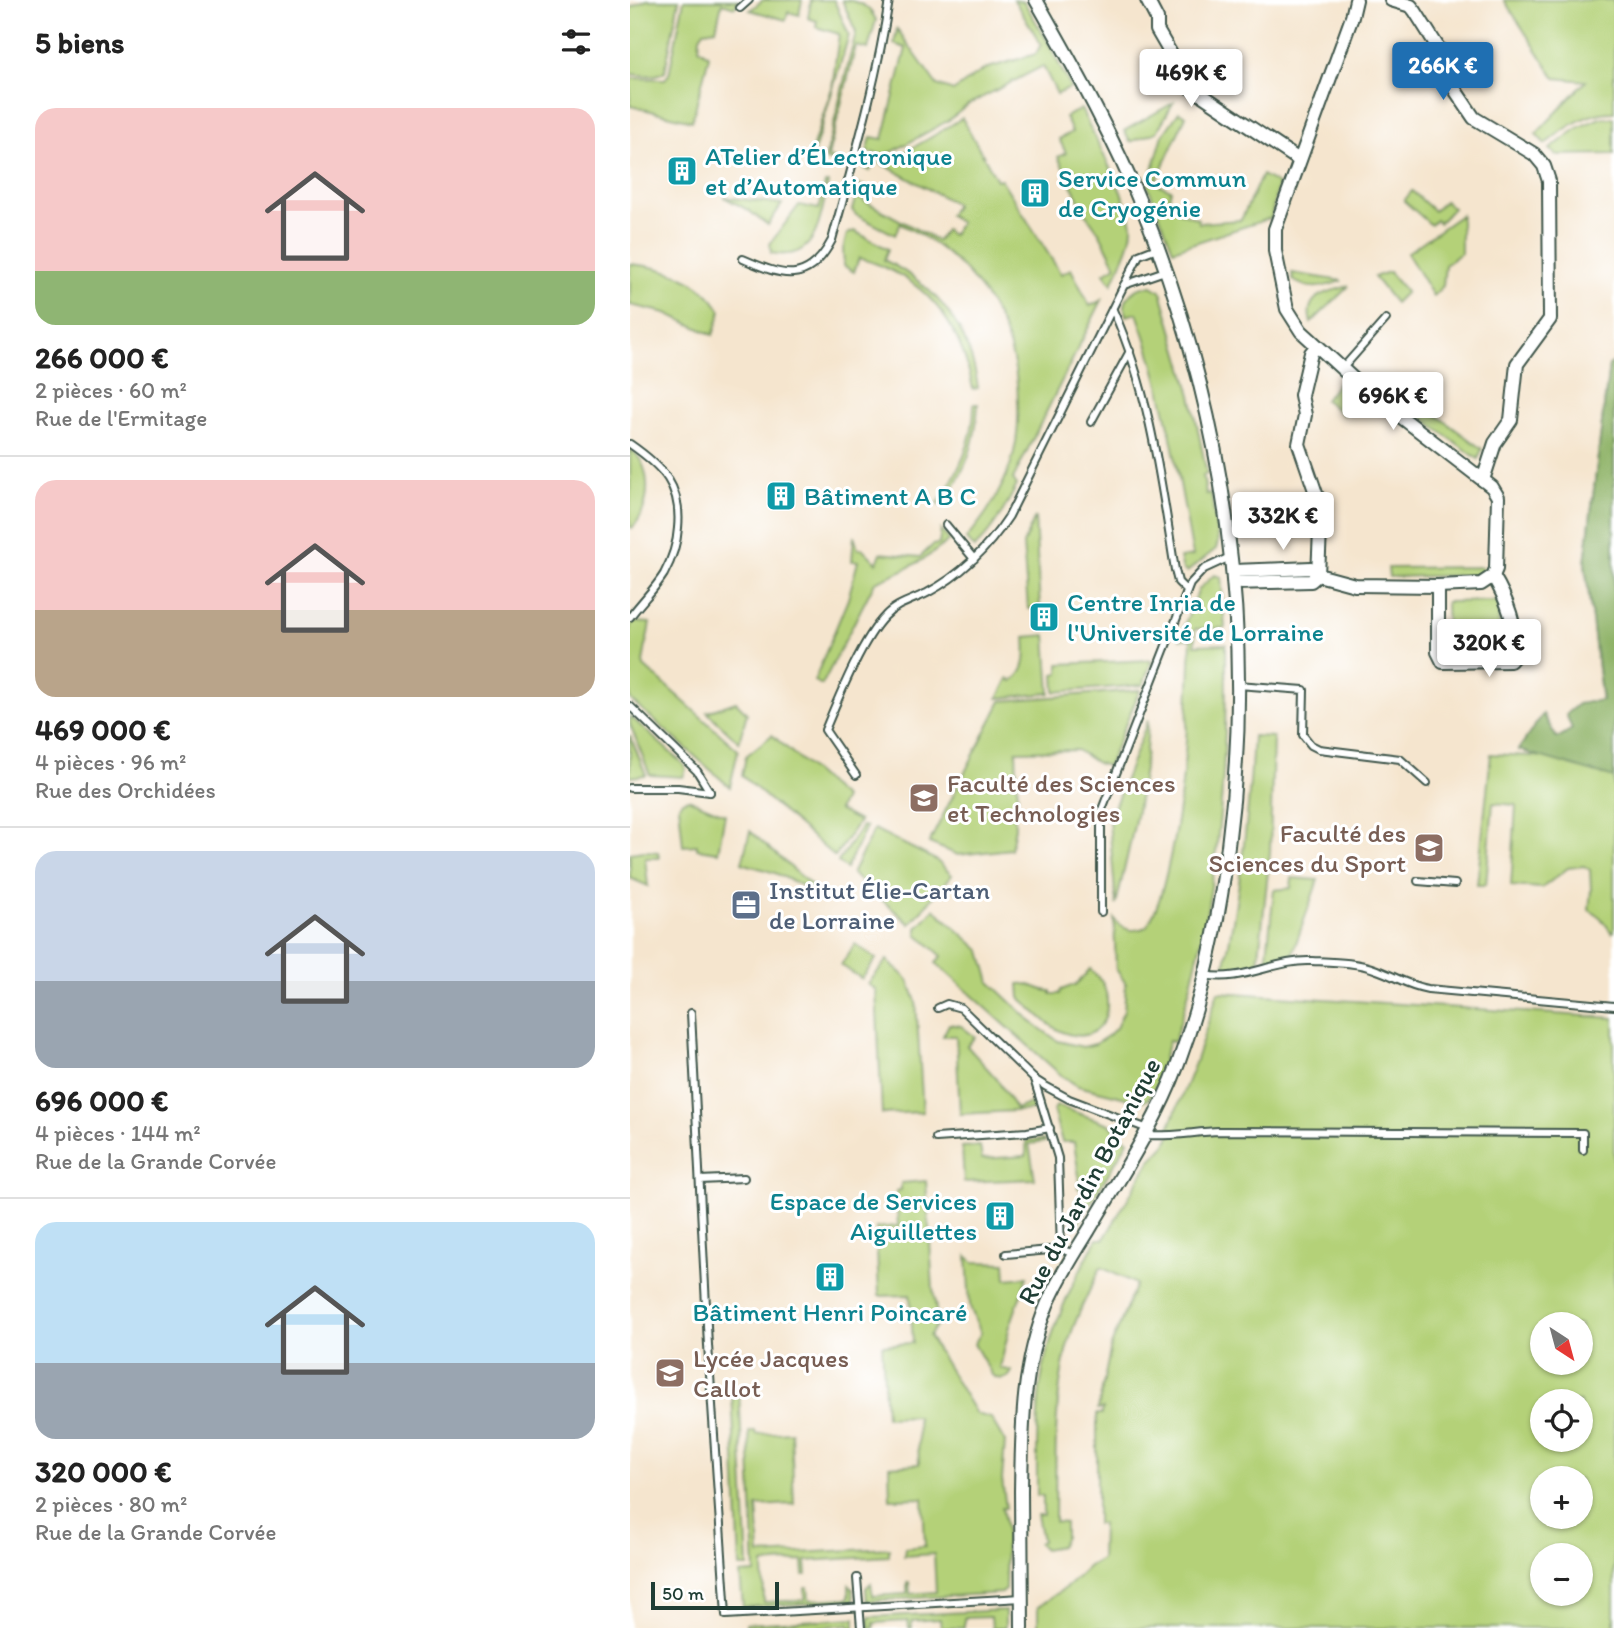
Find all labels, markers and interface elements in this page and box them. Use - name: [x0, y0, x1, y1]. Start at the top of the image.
- icon: filters: [557, 23, 595, 61]
- text: 5 biens: [35, 24, 125, 61]
- pin: 266K €: [1386, 42, 1500, 102]
- pin: 469K €: [1134, 50, 1248, 109]
- text: 266K €: [1408, 51, 1478, 79]
- text: 469K €: [1155, 58, 1227, 86]
- place label: ATelier d’ÉLectronique et d’Automatique: [705, 140, 953, 202]
- icon: home: [252, 153, 378, 279]
- building icon: ATelier d’ÉLectronique et d’Automatique: [665, 154, 699, 188]
- place label: Service Commun de Cryogénie: [1058, 162, 1247, 224]
- building icon: Service Commun de Cryogénie: [1018, 176, 1052, 210]
- text: 266 000 €: [35, 339, 169, 376]
- pin: 696K €: [1336, 372, 1450, 432]
- text: 2 pièces · 60 m²: [35, 376, 187, 404]
- text: 696K €: [1358, 381, 1428, 409]
- text: Rue de l'Ermitage: [35, 404, 207, 432]
- building icon: Bâtiment A B C: [764, 479, 798, 513]
- place label: Bâtiment A B C: [804, 480, 976, 512]
- pin: 332K €: [1226, 492, 1340, 552]
- text: 332K €: [1248, 501, 1318, 529]
- icon: home: [252, 525, 378, 651]
- place label: Centre Inria de l'Université de Lorraine: [1067, 586, 1324, 648]
- building icon: Centre Inria de l'Université de Lorraine: [1027, 600, 1061, 634]
- pin: 320K €: [1432, 620, 1546, 679]
- text: 320K €: [1453, 628, 1525, 656]
- text: 469 000 €: [35, 711, 171, 748]
- text: 4 pièces · 96 m²: [35, 748, 187, 776]
- place label: Faculté des Sciences et Technologies: [947, 767, 1176, 829]
- text: Rue des Orchidées: [35, 776, 216, 804]
- school or university icon: Faculté des Sciences et Technologies: [907, 781, 941, 815]
- place label: Faculté des Sciences du Sport: [1208, 817, 1406, 879]
- school or university icon: Faculté des Sciences du Sport: [1412, 831, 1446, 865]
- place label: Institut Élie-Cartan de Lorraine: [769, 874, 990, 936]
- office icon: Institut Élie-Cartan de Lorraine: [729, 888, 763, 922]
- icon: home: [252, 896, 378, 1022]
- street label: Rue du Jardin Botanique: [1010, 1052, 1168, 1310]
- text: 696 000 €: [35, 1082, 169, 1119]
- text: 4 pièces · 144 m²: [35, 1119, 201, 1147]
- text: Rue de la Grande Corvée: [35, 1147, 276, 1175]
- place label: Espace de Services Aiguillettes: [770, 1185, 977, 1247]
- building icon: Espace de Services Aiguillettes: [983, 1199, 1017, 1233]
- building icon: Bâtiment Henri Poincaré: [813, 1260, 847, 1294]
- icon: home: [252, 1267, 378, 1393]
- place label: Bâtiment Henri Poincaré: [693, 1296, 967, 1328]
- north arrow: [1530, 1312, 1592, 1376]
- map controls: [1530, 1312, 1593, 1606]
- place label: Lycée Jacques Callot: [693, 1342, 849, 1404]
- school or university icon: Lycée Jacques Callot: [653, 1356, 687, 1390]
- button: locate: [1530, 1389, 1593, 1452]
- text: 320 000 €: [35, 1453, 172, 1490]
- button: +: [1530, 1466, 1593, 1529]
- text: 2 pièces · 80 m²: [35, 1490, 187, 1518]
- text: Rue de la Grande Corvée: [35, 1518, 276, 1546]
- button: −: [1530, 1543, 1593, 1606]
- scale bar: [651, 1579, 779, 1611]
- text: 50 m: [662, 1582, 704, 1605]

